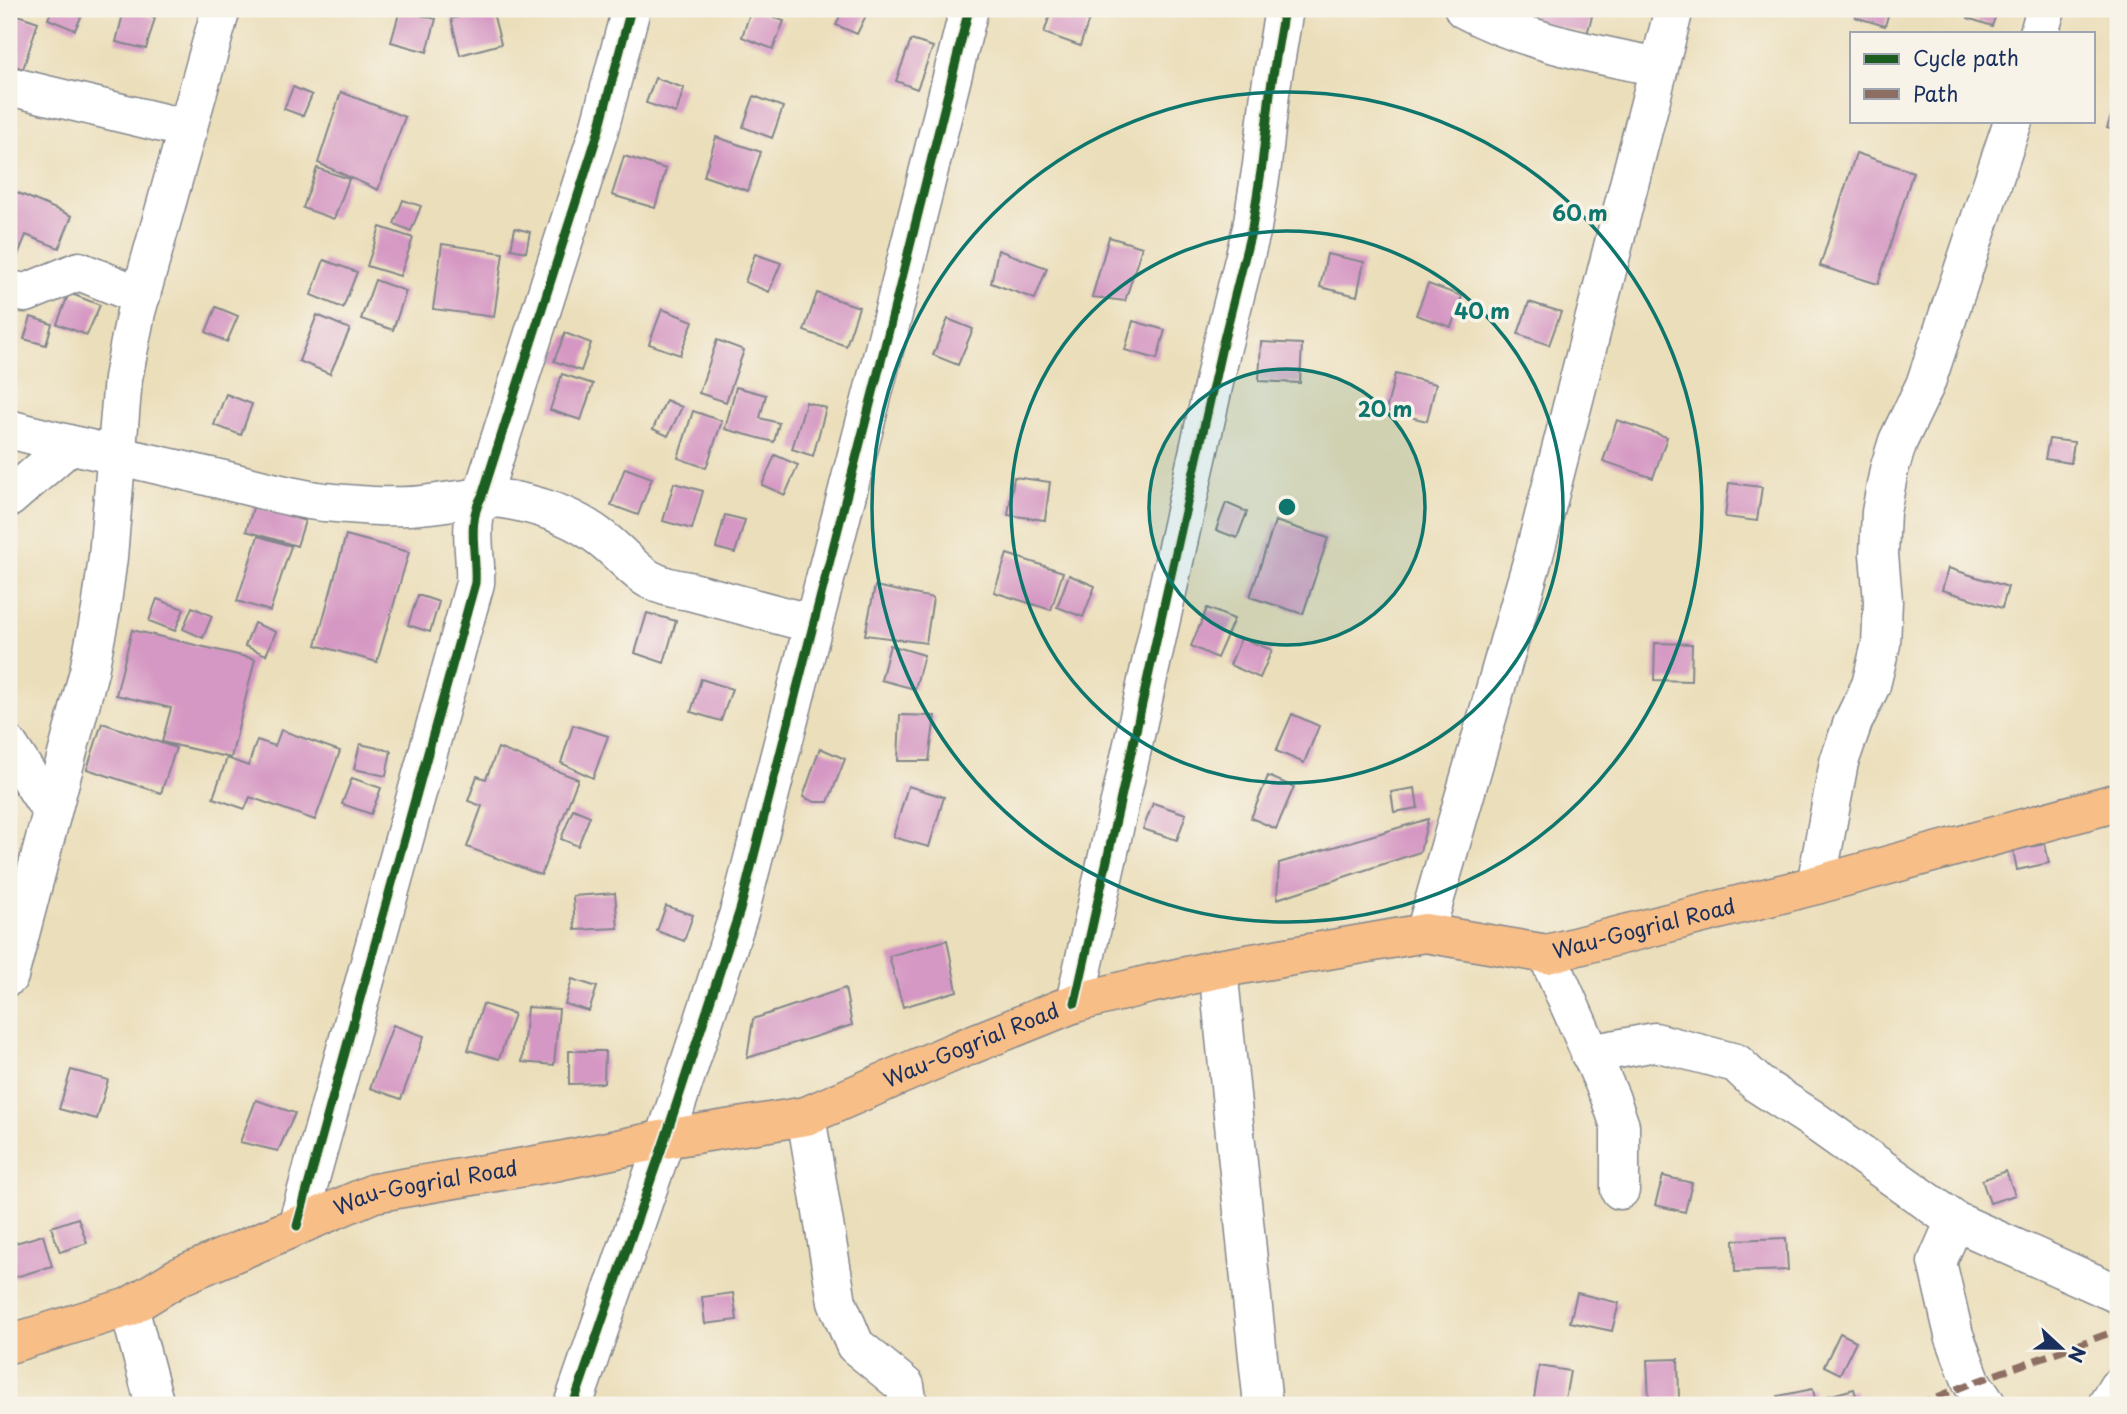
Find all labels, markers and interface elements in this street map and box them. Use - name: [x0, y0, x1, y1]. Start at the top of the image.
- legend: [1850, 32, 2096, 122]
- text: Cycle path: [1913, 41, 2019, 73]
- text: Path: [1913, 77, 1958, 109]
- text: 60 m: [1552, 196, 1608, 228]
- text: 40 m: [1454, 294, 1510, 326]
- text: 20 m: [1358, 392, 1412, 424]
- centre of rings: [1275, 495, 1299, 519]
- street label: Wau-Gogrial Road: [1549, 888, 1738, 966]
- street label: Wau-Gogrial Road: [878, 993, 1063, 1095]
- street label: Wau-Gogrial Road: [328, 1150, 520, 1222]
- north arrow: [2025, 1312, 2096, 1382]
- text: N: [2062, 1343, 2093, 1367]

